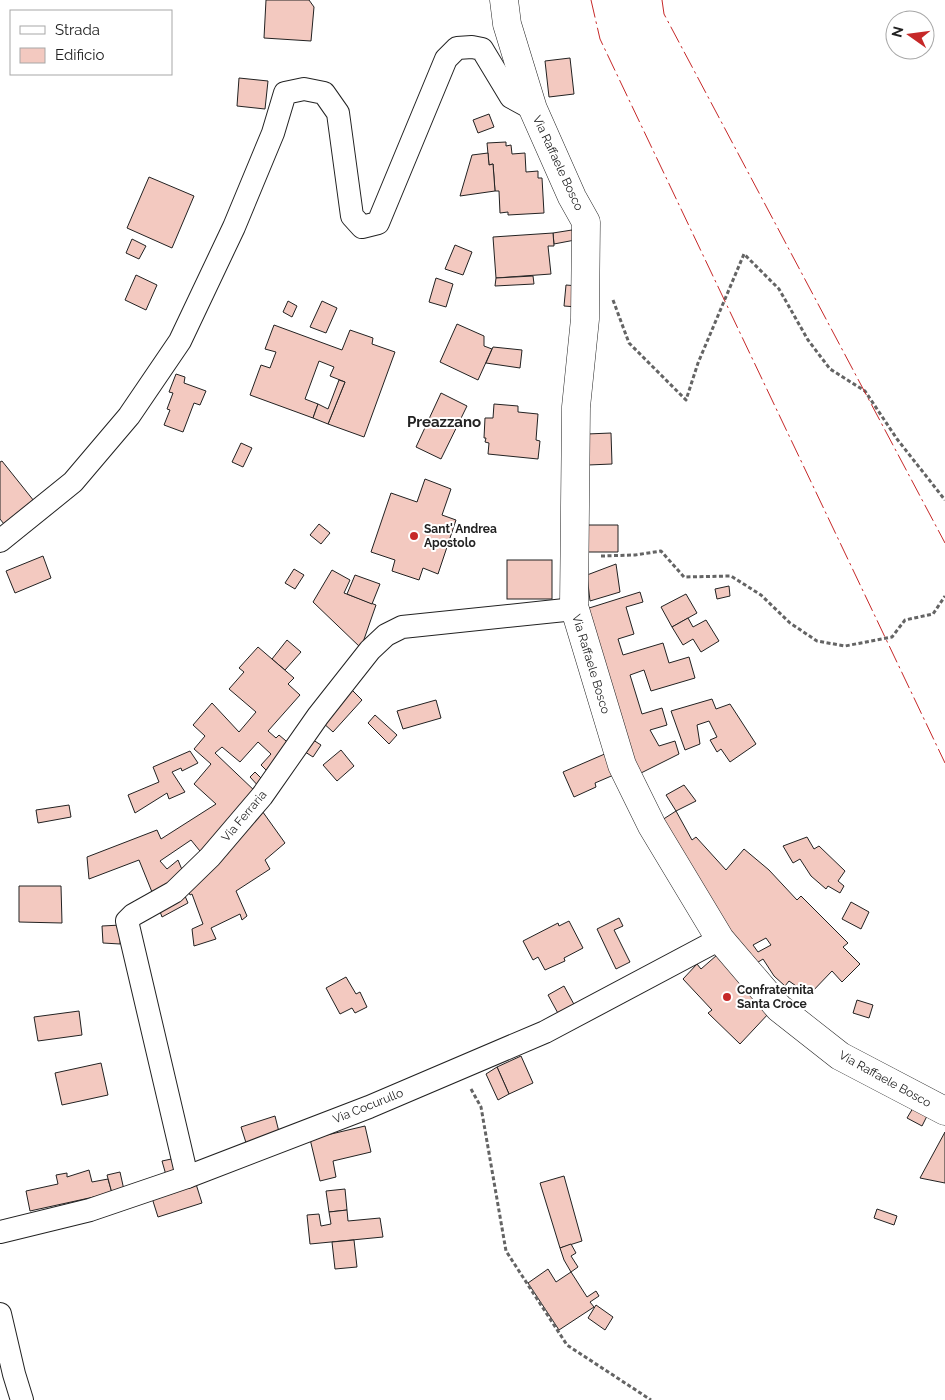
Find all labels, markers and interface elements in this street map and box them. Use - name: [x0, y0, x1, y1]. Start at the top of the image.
- legend: [10, 10, 172, 75]
- north arrow: [885, 10, 935, 60]
- text: Strada: [55, 21, 100, 39]
- text: N: [888, 25, 906, 39]
- text: Edificio: [55, 46, 105, 64]
- street label: Via Raffaele Bosco: [530, 113, 586, 213]
- district label: Preazzano: [407, 413, 481, 431]
- place label: Sant' Andrea Apostolo: [424, 522, 497, 550]
- marker: Sant' Andrea Apostolo: [408, 530, 420, 542]
- street label: Via Raffaele Bosco: [569, 613, 613, 715]
- street label: Via Ferraria: [219, 788, 269, 844]
- place label: Confraternita Santa Croce: [737, 983, 814, 1011]
- marker: Confraternita Santa Croce: [721, 991, 733, 1003]
- street label: Via Raffaele Bosco: [837, 1048, 933, 1110]
- street label: Via Cocurullo: [331, 1086, 405, 1126]

